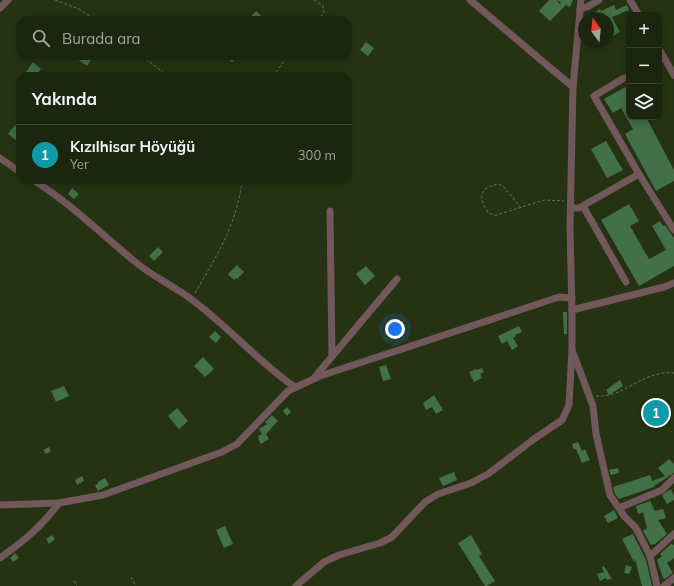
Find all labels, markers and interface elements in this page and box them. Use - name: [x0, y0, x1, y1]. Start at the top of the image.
- north arrow: [578, 12, 614, 48]
- map controls: [626, 12, 662, 120]
- button: +: [626, 12, 662, 48]
- search box: [16, 16, 352, 60]
- icon: search: [30, 27, 52, 49]
- text: Burada ara: [62, 29, 141, 48]
- button: −: [626, 48, 662, 84]
- button: layers: [626, 84, 662, 120]
- text: Yakında: [32, 88, 97, 109]
- text: Kızılhisar Höyüğü: [70, 137, 195, 156]
- text: 1: [41, 147, 49, 163]
- text: 300 m: [298, 147, 336, 163]
- text: Yer: [70, 156, 89, 172]
- your location: [385, 319, 405, 339]
- pin: 1: [643, 398, 669, 428]

